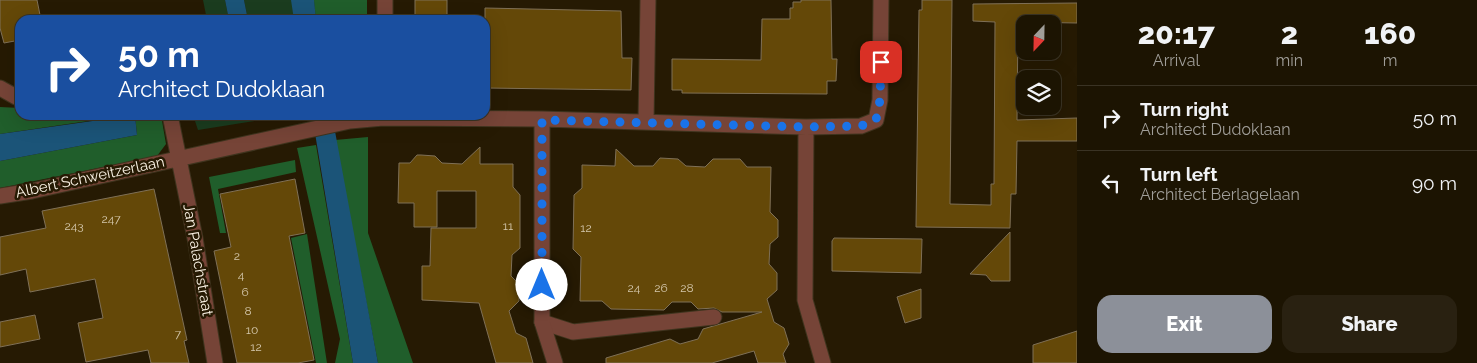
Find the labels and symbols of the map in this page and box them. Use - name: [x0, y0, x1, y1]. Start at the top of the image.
- north arrow: [1016, 15, 1061, 60]
- pin: [860, 41, 902, 83]
- street label: Albert Schweitzerlaan: [14, 152, 166, 202]
- street label: Jan Palachstraat: [179, 203, 217, 317]
- house number: 247: [101, 212, 121, 226]
- house number: 243: [64, 219, 84, 233]
- house number: 11: [503, 219, 513, 233]
- house number: 12: [580, 221, 592, 235]
- house number: 2: [234, 249, 240, 263]
- position arrow: [515, 258, 567, 310]
- house number: 4: [238, 268, 245, 282]
- house number: 24: [628, 281, 641, 295]
- house number: 26: [654, 281, 668, 295]
- house number: 28: [680, 281, 694, 295]
- house number: 6: [241, 285, 249, 299]
- house number: 8: [244, 304, 252, 318]
- house number: 10: [246, 323, 258, 337]
- house number: 7: [175, 327, 182, 341]
- house number: 12: [250, 340, 262, 354]

